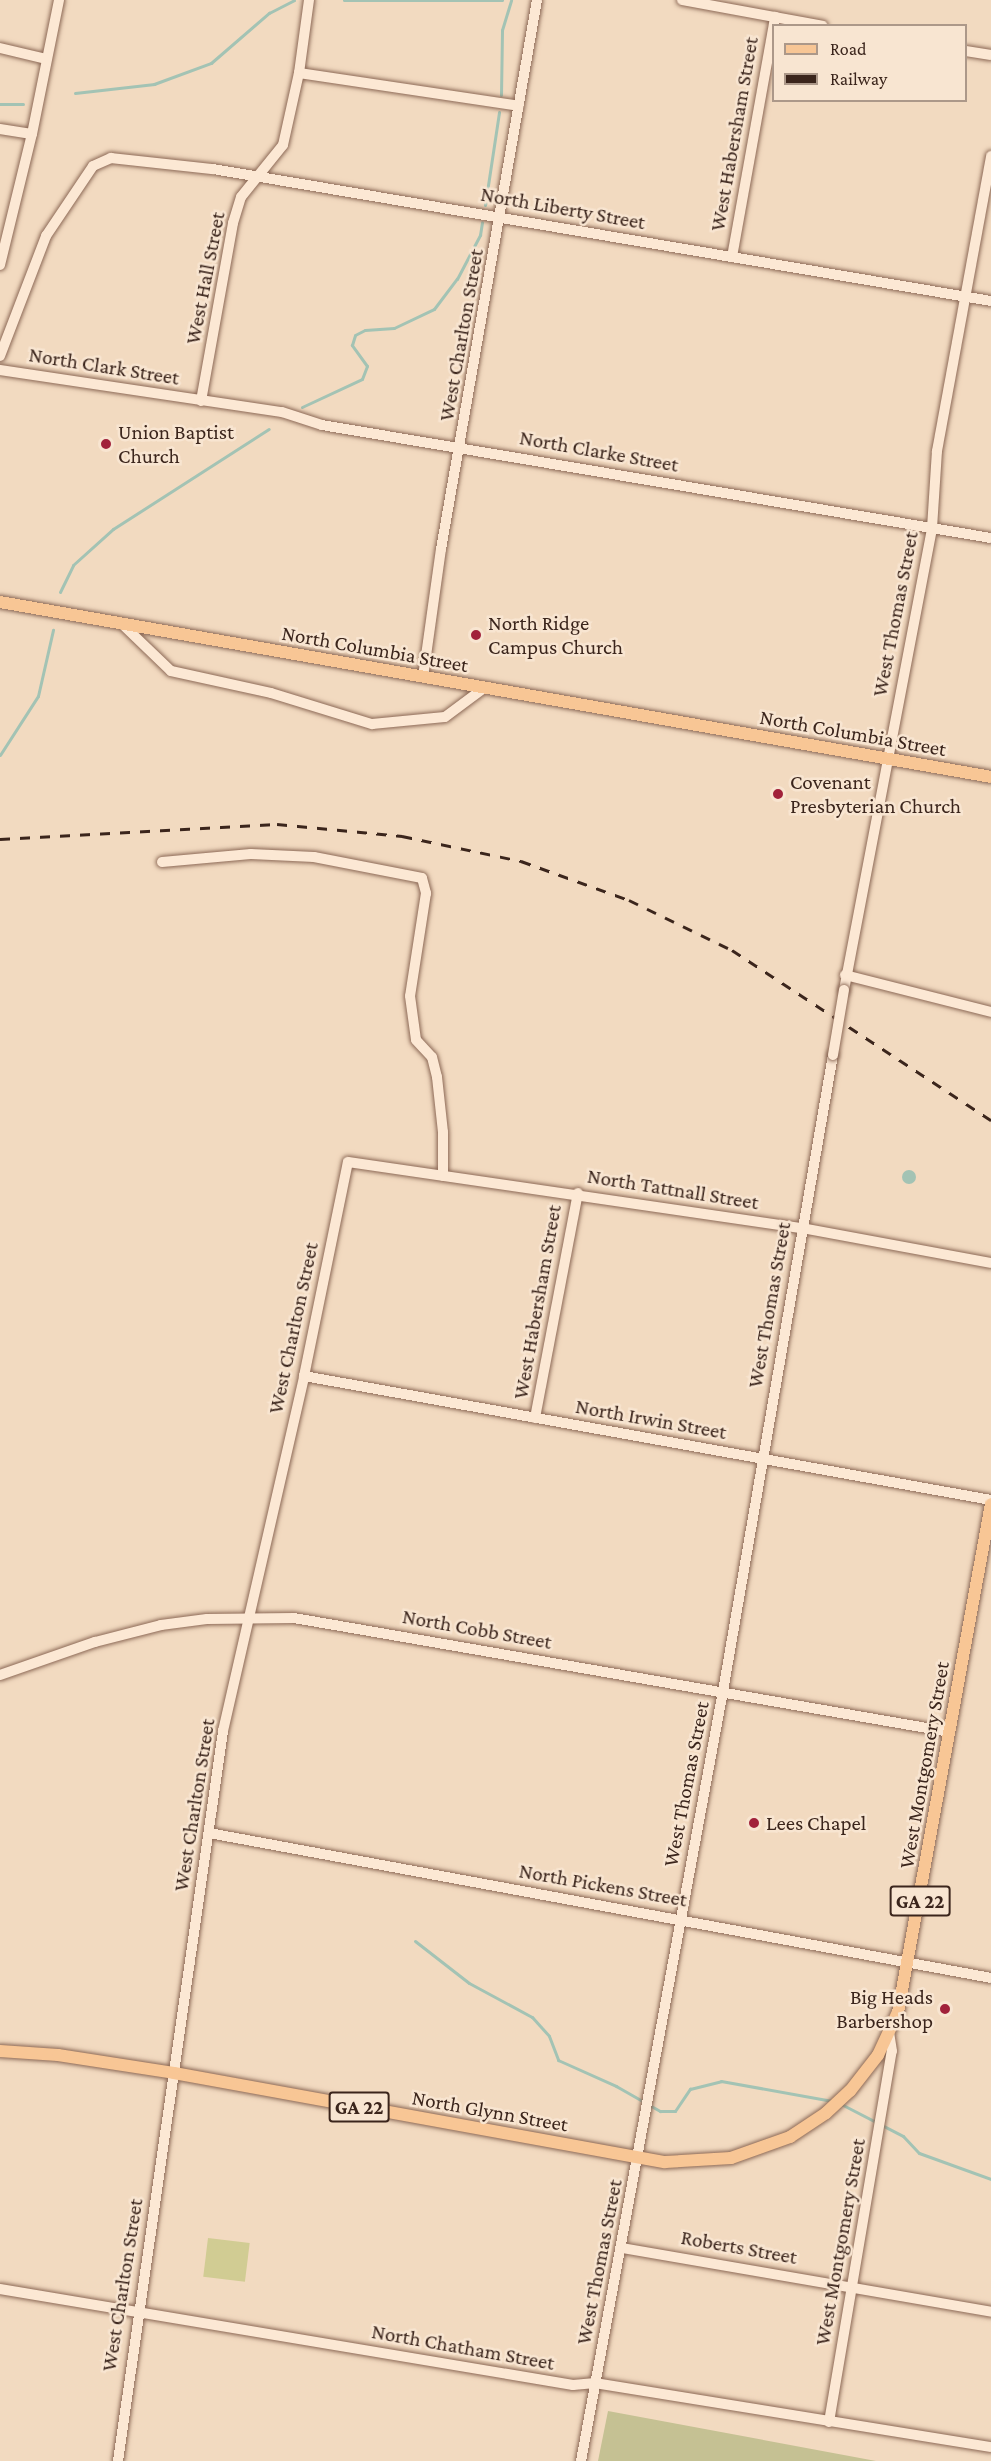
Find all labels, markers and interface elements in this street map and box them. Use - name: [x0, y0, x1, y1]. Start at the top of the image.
- legend: [772, 24, 967, 102]
- street label: West Habersham Street: [704, 35, 764, 233]
- text: Road: [830, 39, 867, 59]
- text: Railway: [830, 69, 887, 89]
- street label: North Liberty Street: [479, 181, 647, 235]
- street label: West Hall Street: [180, 210, 230, 346]
- street label: West Charlton Street: [433, 247, 489, 423]
- street label: North Clark Street: [27, 342, 181, 390]
- place label: Union Baptist Church: [118, 419, 234, 469]
- street label: North Clarke Street: [518, 425, 680, 477]
- marker: Union Baptist Church: [99, 437, 113, 451]
- street label: West Thomas Street: [867, 529, 923, 699]
- place label: North Ridge Campus Church: [488, 610, 623, 660]
- street label: North Columbia Street: [280, 620, 470, 678]
- marker: North Ridge Campus Church: [469, 628, 483, 642]
- street label: North Columbia Street: [758, 704, 948, 762]
- place label: Covenant Presbyterian Church: [790, 769, 961, 819]
- marker: Covenant Presbyterian Church: [771, 787, 785, 801]
- street label: North Tattnall Street: [585, 1163, 761, 1215]
- street label: West Habersham Street: [507, 1203, 567, 1401]
- street label: West Thomas Street: [742, 1220, 796, 1390]
- street label: West Charlton Street: [263, 1240, 323, 1416]
- street label: North Irwin Street: [573, 1393, 729, 1445]
- street label: North Cobb Street: [400, 1603, 554, 1655]
- street label: West Montgomery Street: [893, 1660, 955, 1870]
- street label: West Thomas Street: [658, 1699, 714, 1869]
- street label: West Charlton Street: [168, 1717, 220, 1893]
- place label: Lees Chapel: [766, 1810, 866, 1836]
- marker: Lees Chapel: [747, 1816, 761, 1830]
- street label: North Pickens Street: [517, 1858, 689, 1912]
- road number: GA 22: [888, 1884, 952, 1918]
- place label: Big Heads Barbershop: [836, 1984, 933, 2034]
- marker: Big Heads Barbershop: [938, 2002, 952, 2016]
- street label: North Glynn Street: [410, 2085, 570, 2137]
- road number: GA 22: [328, 2090, 391, 2124]
- street label: West Montgomery Street: [809, 2137, 871, 2347]
- street label: West Thomas Street: [571, 2177, 627, 2347]
- street label: West Charlton Street: [96, 2197, 148, 2373]
- street label: Roberts Street: [679, 2224, 799, 2270]
- street label: North Chatham Street: [370, 2319, 556, 2375]

